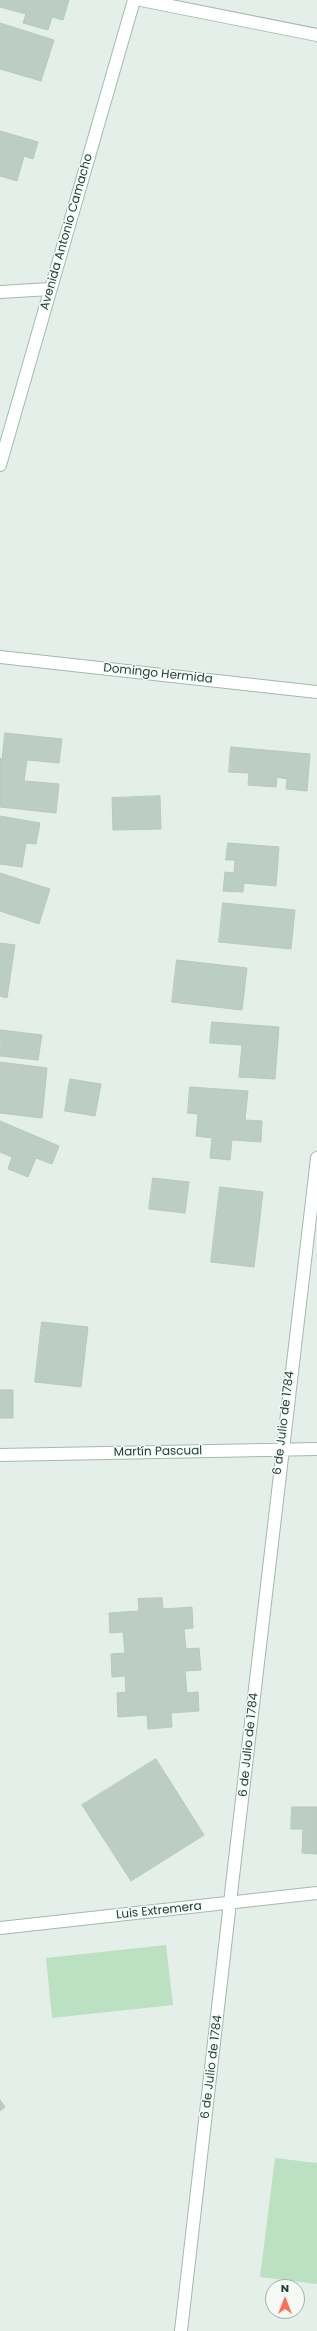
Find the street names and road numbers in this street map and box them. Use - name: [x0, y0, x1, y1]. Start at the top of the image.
- street label: Avenida Antonio Camacho: [38, 152, 96, 312]
- street label: Domingo Hermida: [103, 661, 213, 687]
- street label: 6 de Julio de 1784: [270, 1370, 298, 1476]
- street label: Martín Pascual: [114, 1444, 202, 1460]
- street label: 6 de Julio de 1784: [236, 1692, 262, 1798]
- street label: Luis Extremera: [116, 1899, 202, 1923]
- street label: 6 de Julio de 1784: [198, 2014, 226, 2120]

